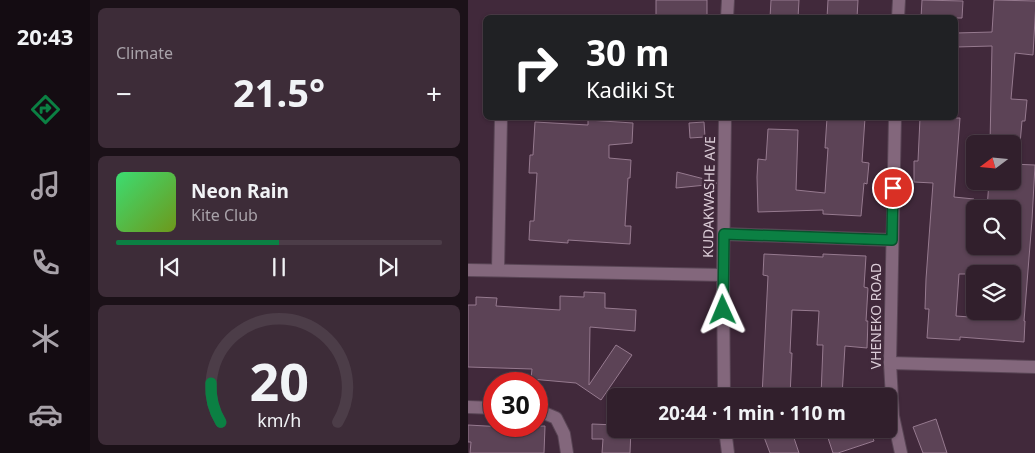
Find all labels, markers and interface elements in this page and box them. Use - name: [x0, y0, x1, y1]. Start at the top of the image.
- text: 20:43: [17, 21, 73, 51]
- text: 30 m: [586, 29, 669, 76]
- icon: right: [503, 35, 568, 100]
- text: Climate: [116, 42, 173, 64]
- text: 21.5°: [233, 66, 325, 118]
- text: −: [116, 74, 132, 112]
- text: +: [426, 74, 442, 112]
- text: Kadiki St: [586, 74, 674, 104]
- icon: directions: [28, 92, 63, 127]
- north arrow: [966, 135, 1020, 190]
- map controls: [966, 135, 1021, 320]
- street label: KUDAKWASHE AVE: [698, 136, 719, 258]
- pin: [872, 167, 914, 209]
- icon: music: [28, 168, 63, 203]
- icon: arrive: [879, 174, 907, 202]
- text: Neon Rain: [191, 178, 289, 204]
- button: search: [966, 200, 1021, 255]
- text: Kite Club: [191, 204, 258, 226]
- icon: phone: [28, 245, 63, 280]
- icon: previous: [156, 253, 184, 281]
- icon: pause: [265, 253, 293, 281]
- icon: next: [374, 253, 402, 281]
- street label: VHENEKO ROAD: [866, 263, 885, 369]
- button: layers: [966, 265, 1021, 320]
- position arrow: [696, 283, 748, 335]
- icon: climate: [28, 321, 63, 356]
- text: 20: [249, 345, 309, 416]
- speed limit sign: 30: [483, 372, 548, 437]
- icon: car: [28, 397, 63, 432]
- text: 20:44 · 1 min · 110 m: [658, 400, 846, 426]
- text: km/h: [257, 408, 301, 432]

